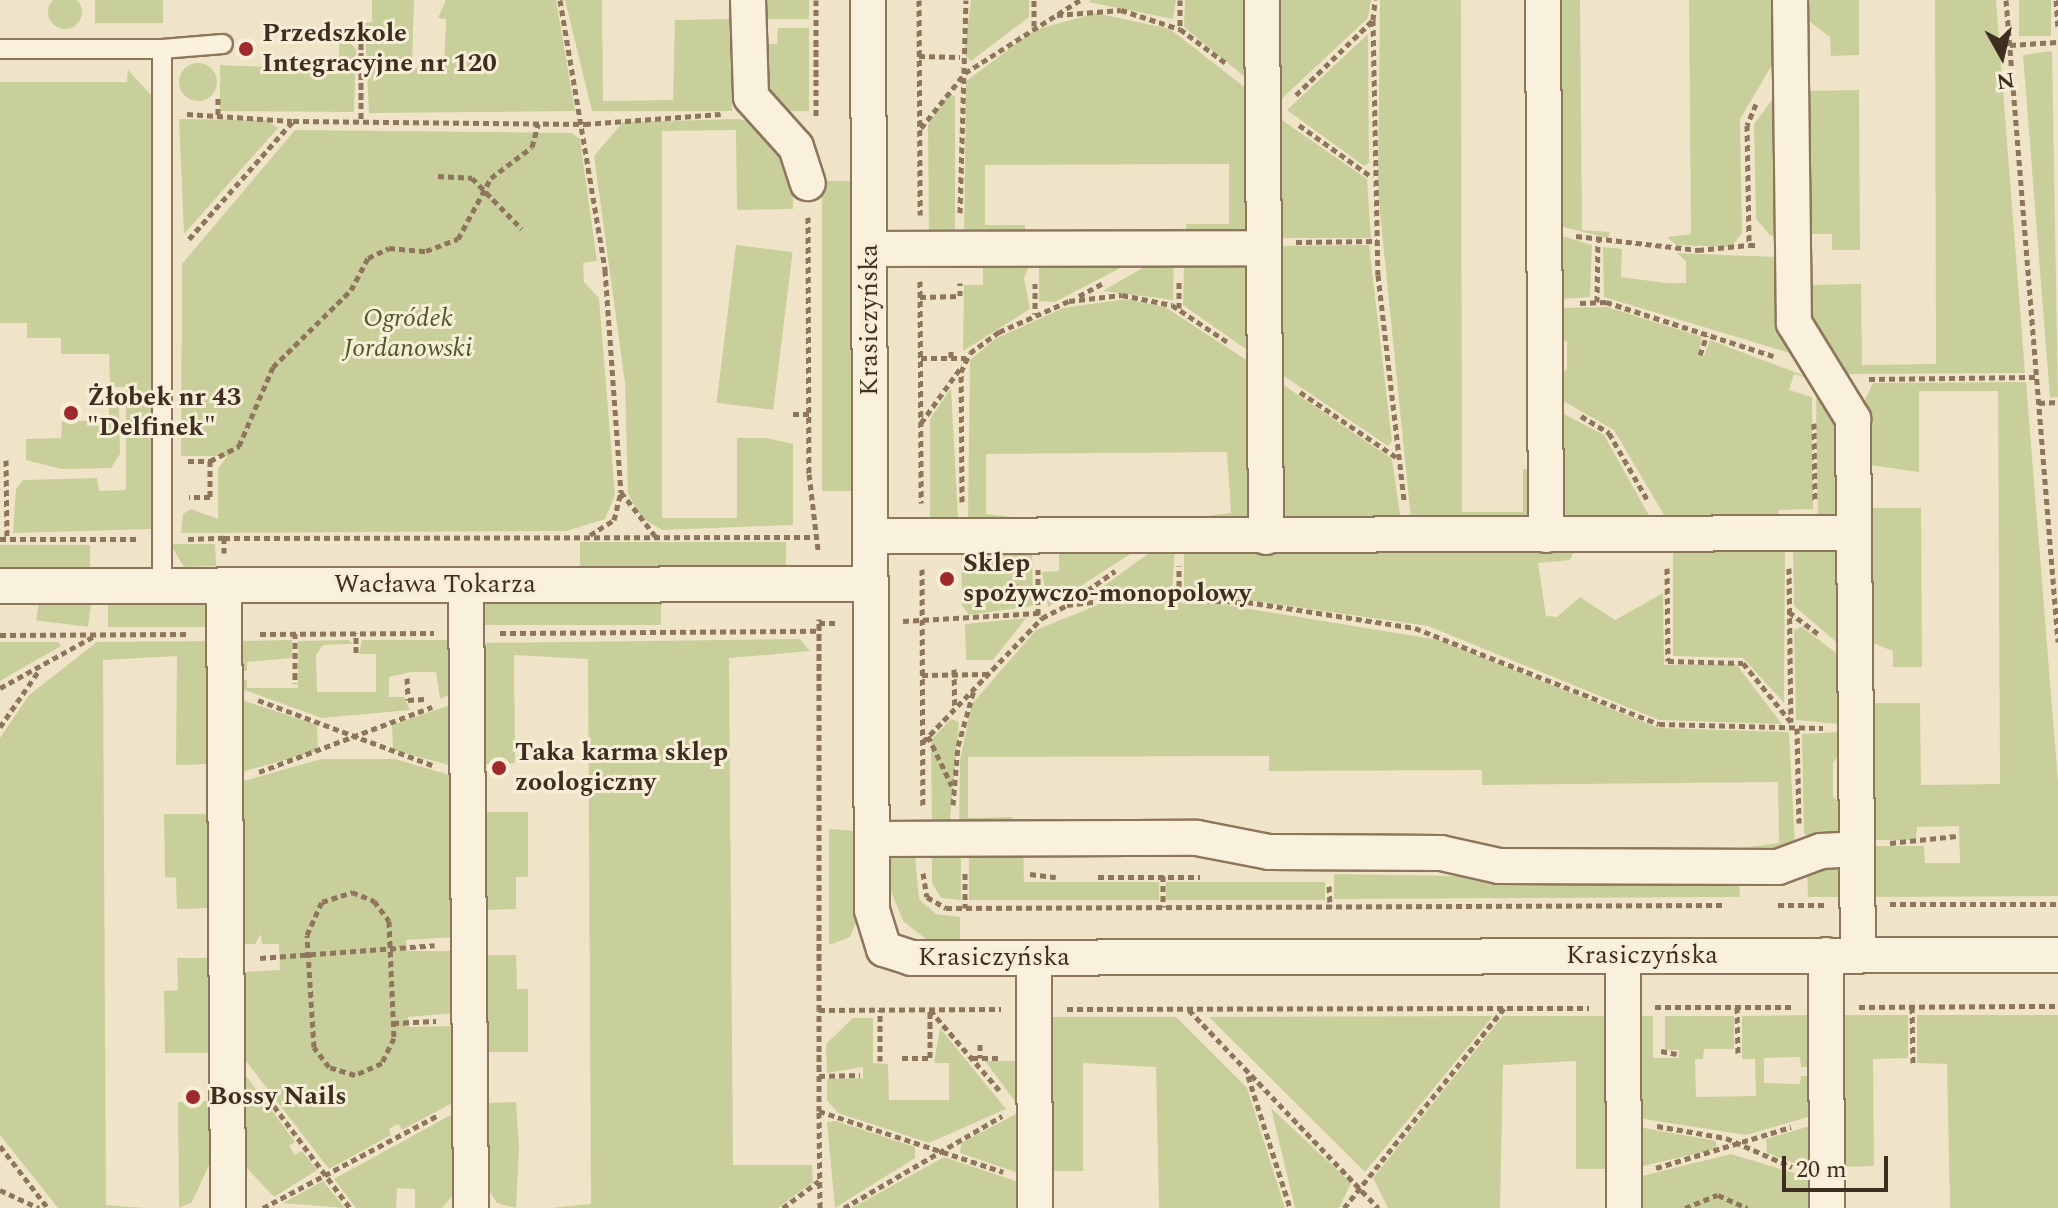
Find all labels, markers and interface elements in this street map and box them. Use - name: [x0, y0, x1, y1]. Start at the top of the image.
- north arrow: [1962, 16, 2042, 96]
- place label: Przedszkole Integracyjne nr 120: [262, 18, 497, 80]
- marker: Przedszkole Integracyjne nr 120: [237, 40, 255, 58]
- text: N: [1994, 63, 2017, 98]
- street label: Krasiczyńska: [854, 244, 886, 396]
- park label: Ogródek Jordanowski: [343, 303, 473, 364]
- place label: Żłobek nr 43 "Delfinek": [87, 382, 241, 444]
- marker: Żłobek nr 43 "Delfinek": [62, 404, 80, 422]
- place label: Sklep spożywczo-monopolowy: [963, 548, 1251, 610]
- street label: Wacława Tokarza: [334, 569, 536, 601]
- marker: Sklep spożywczo-monopolowy: [938, 570, 956, 588]
- place label: Taka karma sklep zoologiczny: [515, 737, 728, 798]
- marker: Taka karma sklep zoologiczny: [490, 759, 508, 777]
- street label: Krasiczyńska: [1566, 940, 1718, 972]
- street label: Krasiczyńska: [918, 942, 1070, 974]
- place label: Bossy Nails: [209, 1081, 346, 1113]
- marker: Bossy Nails: [184, 1088, 202, 1106]
- scale bar: [1786, 1140, 1892, 1190]
- text: 20 m: [1796, 1152, 1847, 1188]

